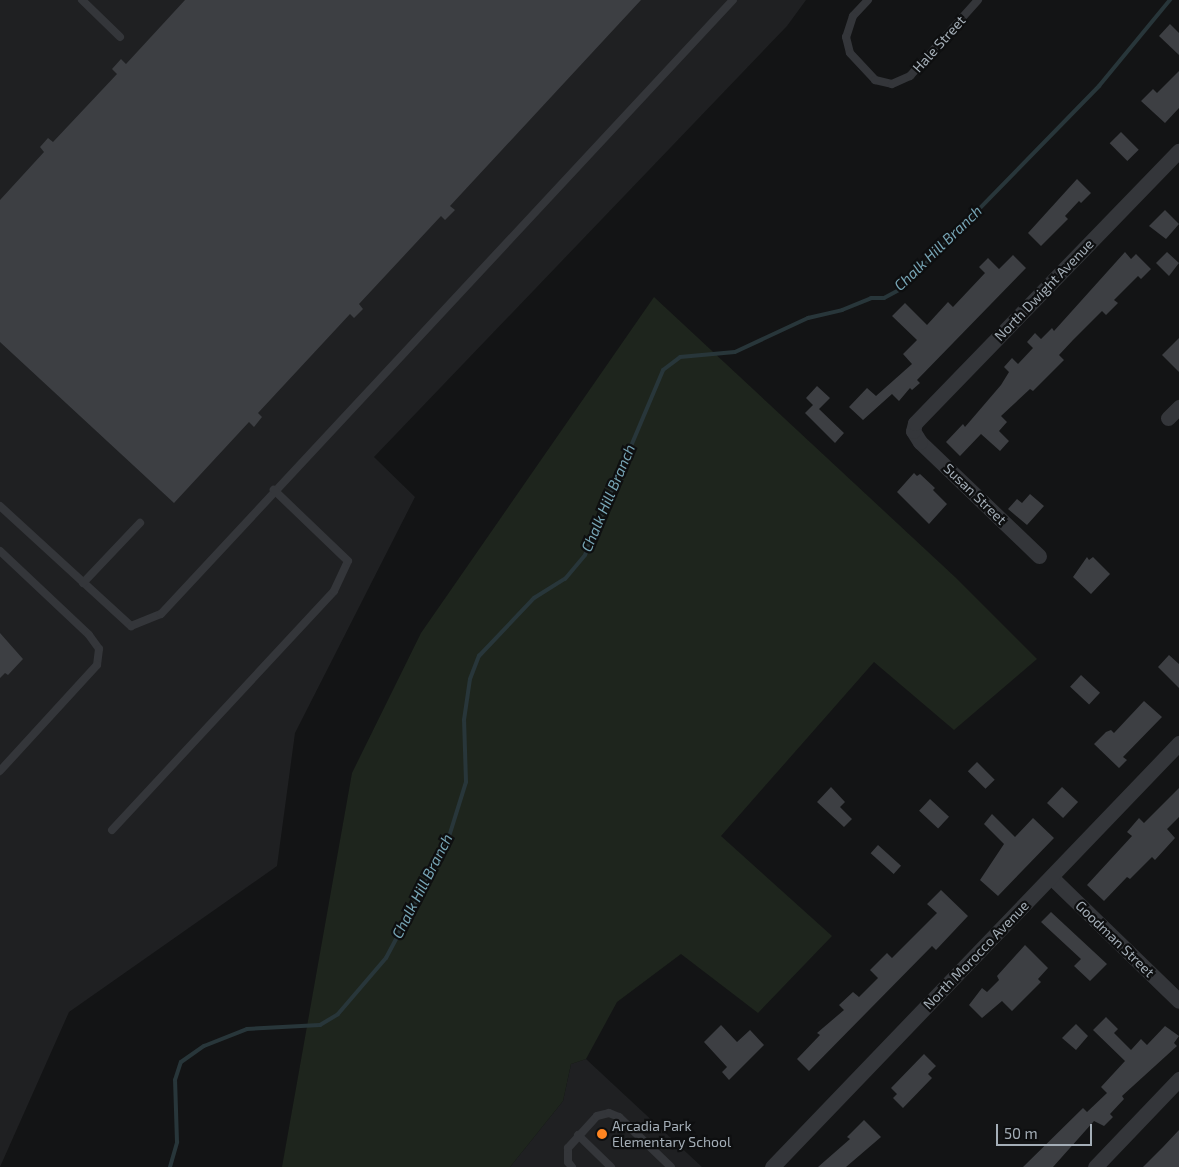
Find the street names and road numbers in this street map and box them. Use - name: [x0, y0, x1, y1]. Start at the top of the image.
- street label: Hale Street: [909, 12, 969, 76]
- street label: North Dwight Avenue: [991, 235, 1097, 345]
- street label: Susan Street: [940, 460, 1010, 528]
- street label: North Morocco Avenue: [920, 897, 1032, 1013]
- street label: Goodman Street: [1072, 897, 1158, 981]

